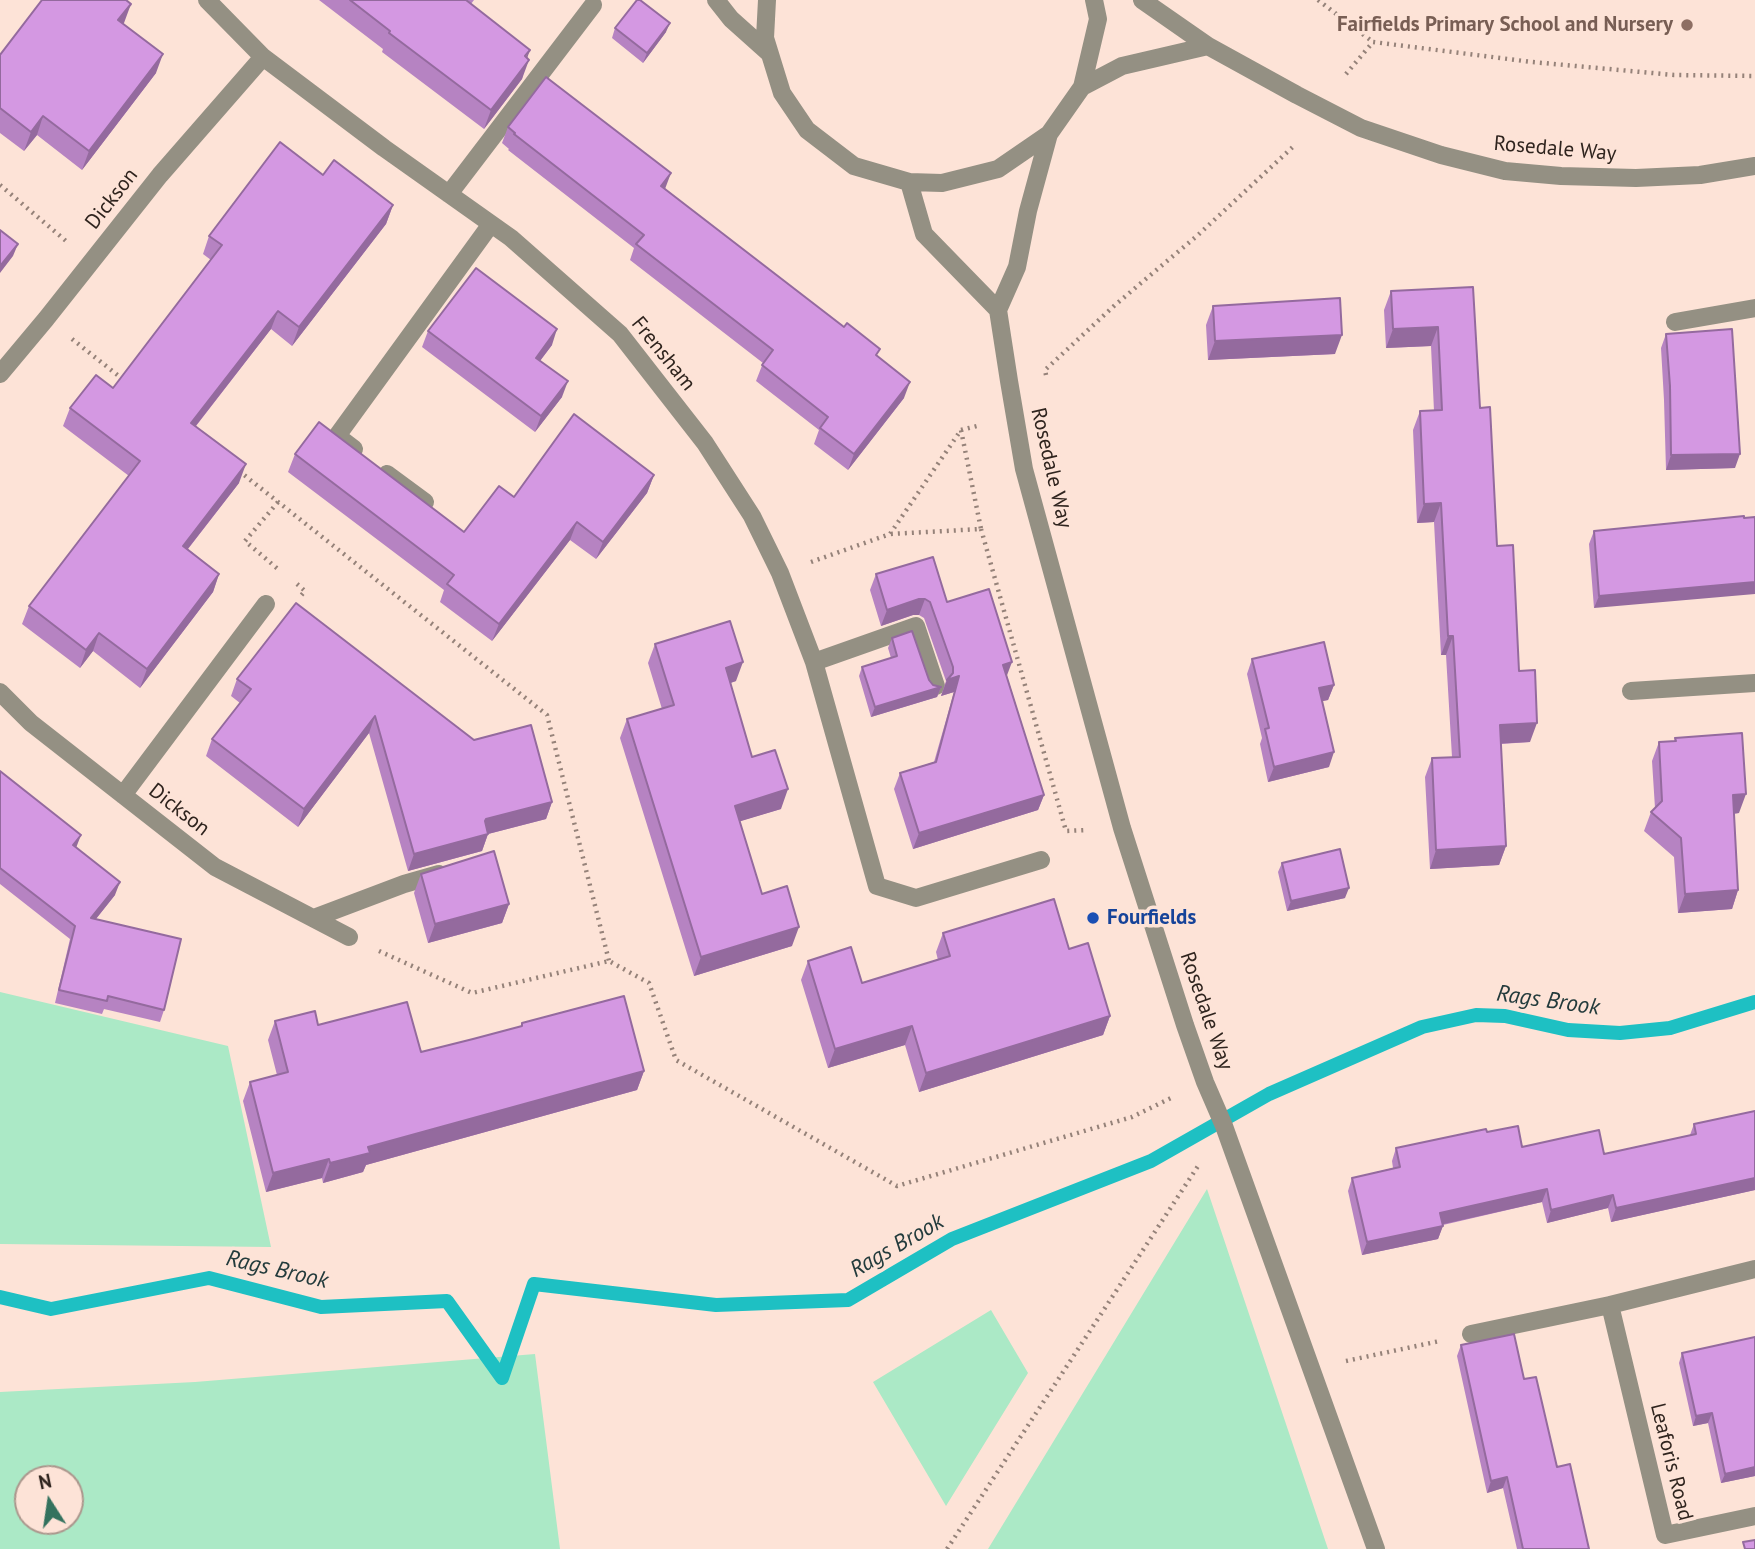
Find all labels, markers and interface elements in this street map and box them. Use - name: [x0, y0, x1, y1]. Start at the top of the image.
- place label: Fairfields Primary School and Nursery: [1337, 12, 1673, 38]
- marker: Fairfields Primary School and Nursery: [1679, 17, 1695, 33]
- street label: Rosedale Way: [1493, 131, 1617, 167]
- street label: Dickson: [80, 163, 144, 235]
- street label: Frensham: [626, 312, 700, 396]
- street label: Rosedale Way: [1025, 405, 1077, 531]
- street label: Dickson: [143, 778, 215, 842]
- place label: Fourfields: [1107, 905, 1196, 931]
- marker: Fourfields: [1085, 910, 1101, 926]
- street label: Rosedale Way: [1174, 949, 1238, 1073]
- water label: Rags Brook: [1495, 980, 1601, 1022]
- water label: Rags Brook: [845, 1208, 949, 1284]
- water label: Rags Brook: [223, 1245, 331, 1295]
- street label: Leaforis Road: [1644, 1401, 1698, 1523]
- north arrow: [14, 1465, 84, 1535]
- text: N: [36, 1468, 54, 1494]

